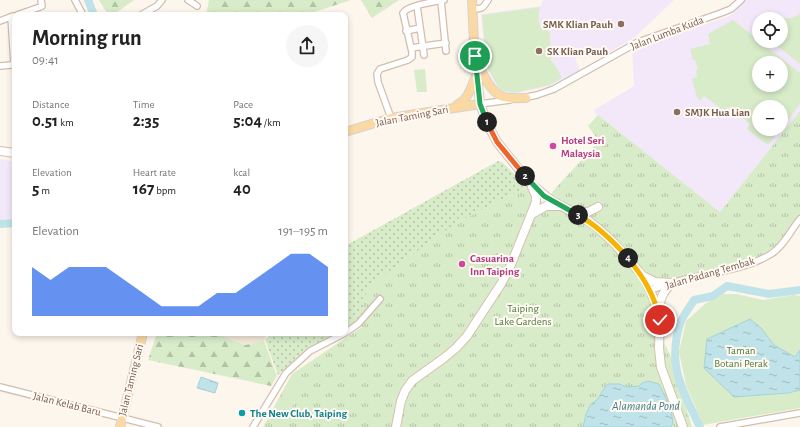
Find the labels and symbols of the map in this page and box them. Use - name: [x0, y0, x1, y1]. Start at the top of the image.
- street label: Jalan Lumba Kuda: [629, 14, 705, 52]
- place label: SMK Klian Pauh: [543, 19, 613, 30]
- marker: SMK Klian Pauh: [616, 19, 626, 29]
- pin: [458, 39, 492, 73]
- marker: SK Klian Pauh: [534, 46, 544, 56]
- place label: SK Klian Pauh: [547, 46, 608, 57]
- street label: Jalan Taming Sari: [375, 104, 449, 128]
- marker: SMJK Hua Lian: [672, 107, 682, 117]
- place label: SMJK Hua Lian: [685, 107, 750, 118]
- pin: 1: [477, 112, 497, 132]
- place label: Hotel Seri Malaysia: [561, 135, 605, 159]
- marker: Hotel Seri Malaysia: [548, 141, 558, 151]
- pin: 2: [515, 166, 535, 186]
- pin: 3: [568, 205, 588, 225]
- pin: 4: [618, 248, 638, 268]
- place label: Casuarina Inn Taiping: [470, 253, 520, 277]
- street label: Jalan Padang Tembak: [664, 255, 756, 291]
- marker: Casuarina Inn Taiping: [457, 259, 467, 269]
- park label: Taiping Lake Gardens: [495, 303, 551, 327]
- pin: [643, 303, 677, 337]
- street label: Jalan Taming Sari: [117, 343, 145, 417]
- park label: Taman Botani Perak: [714, 345, 768, 369]
- street label: Jalan Kelab Baru: [32, 390, 102, 418]
- water label: Alamanda Pond: [611, 400, 681, 412]
- marker: The New Club, Taiping: [237, 408, 247, 418]
- place label: The New Club, Taiping: [250, 408, 348, 419]

